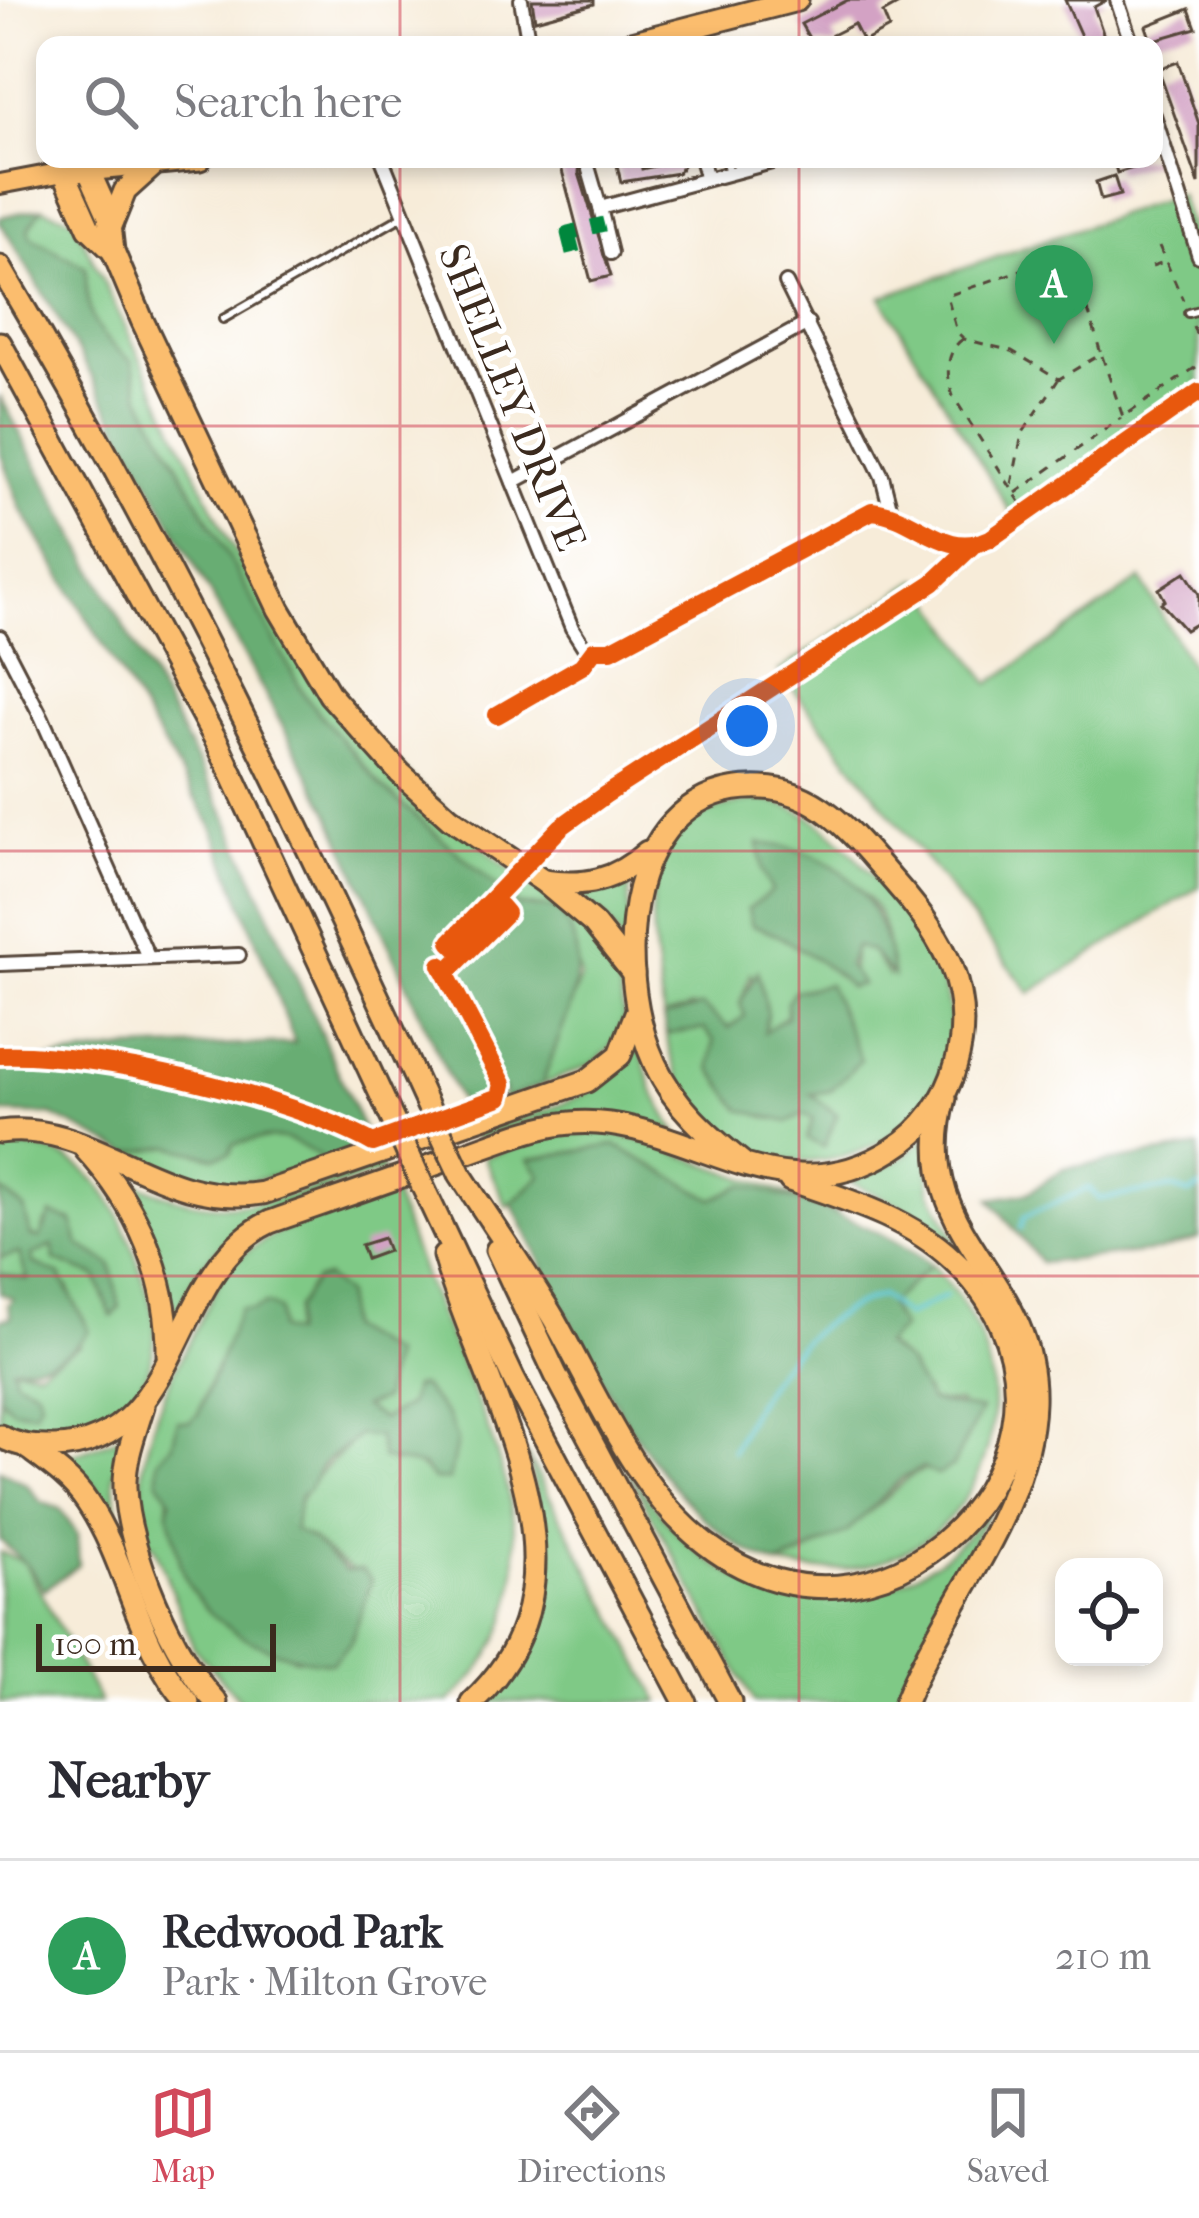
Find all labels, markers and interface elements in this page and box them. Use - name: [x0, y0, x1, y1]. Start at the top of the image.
- search box: [36, 36, 1163, 168]
- icon: search: [78, 69, 144, 135]
- text: Search here: [174, 76, 402, 129]
- street label: SHELLEY DRIVE: [428, 237, 595, 558]
- pin: A: [1015, 245, 1093, 344]
- your location: [717, 696, 777, 756]
- map controls: [1055, 1558, 1163, 1666]
- button: locate: [1055, 1558, 1163, 1666]
- scale bar: [36, 1618, 276, 1671]
- text: 100 m: [54, 1625, 137, 1664]
- text: Nearby: [48, 1750, 209, 1810]
- text: Redwood Park: [162, 1906, 442, 1959]
- text: A: [74, 1933, 100, 1979]
- text: 210 m: [1055, 1933, 1151, 1979]
- text: Park · Milton Grove: [162, 1959, 487, 2005]
- tab: Map: [150, 2080, 216, 2191]
- tab: Directions: [517, 2080, 666, 2191]
- tab: Saved: [967, 2080, 1049, 2191]

